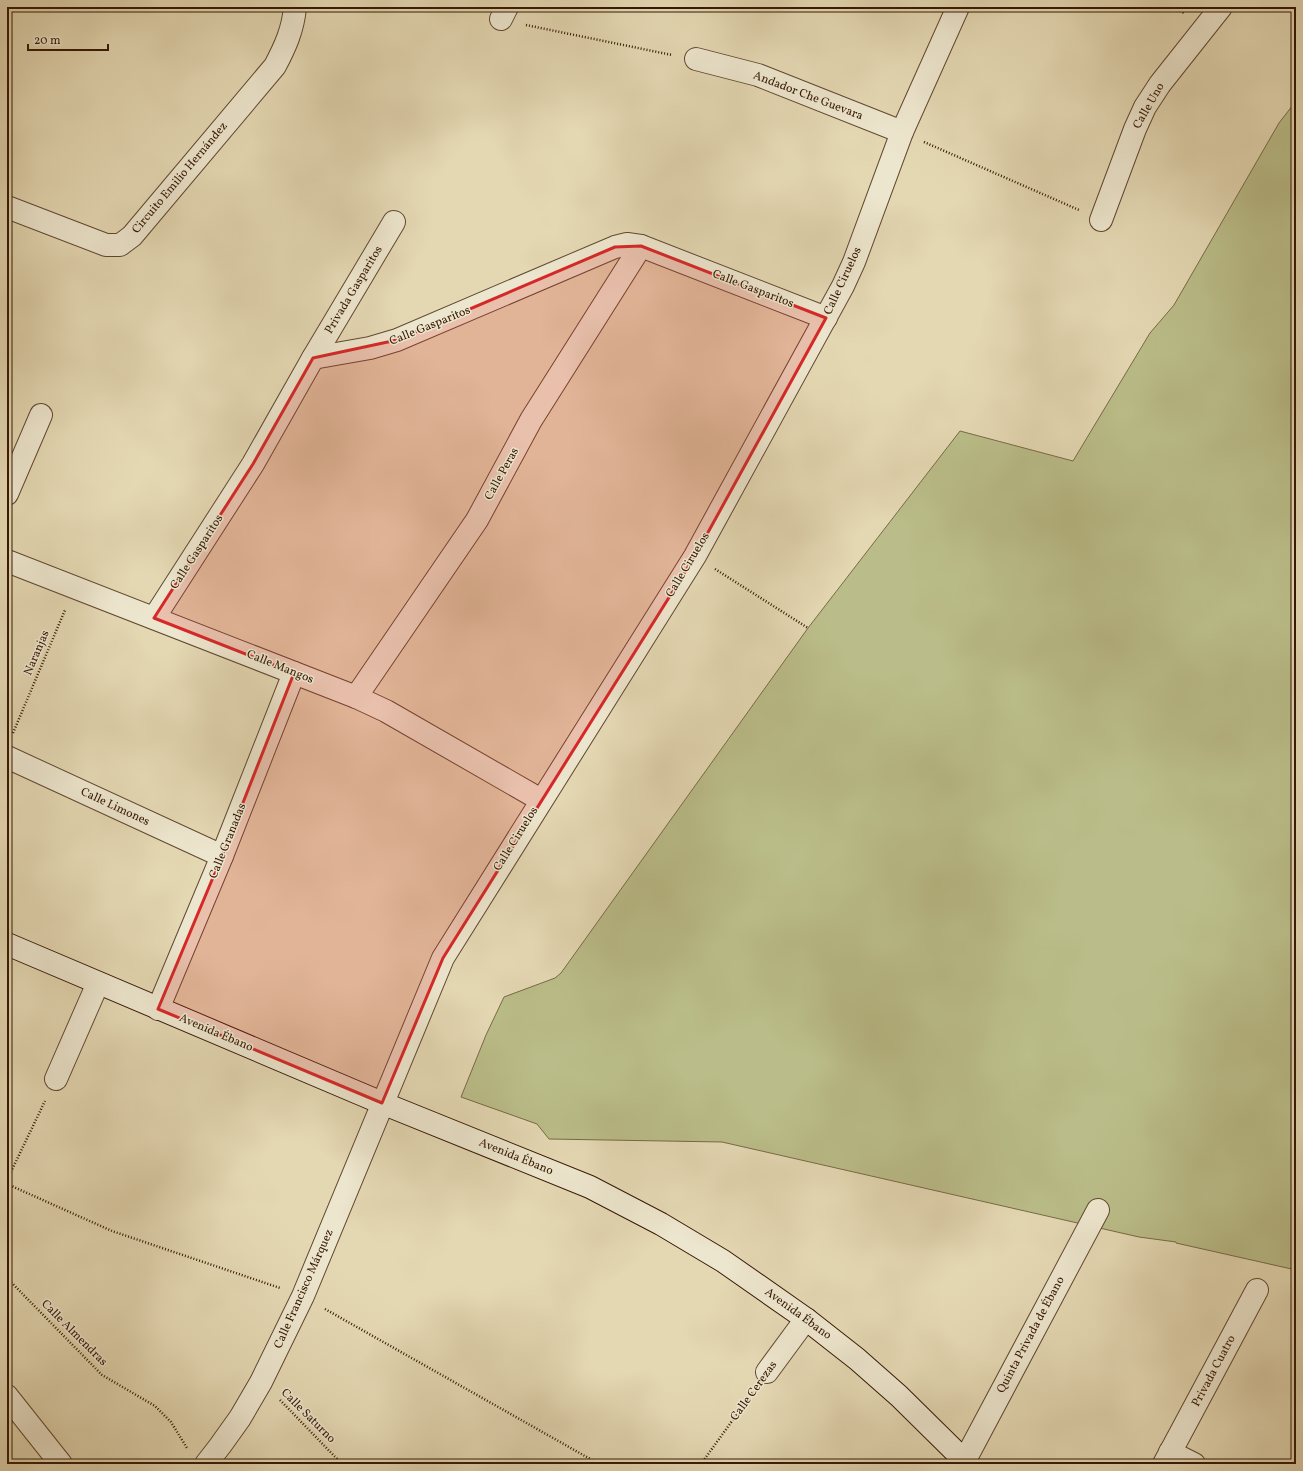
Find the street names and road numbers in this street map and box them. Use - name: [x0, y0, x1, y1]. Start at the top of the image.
- street label: Andador Che Guevara: [751, 68, 865, 124]
- street label: Calle Uno: [1129, 80, 1169, 132]
- street label: Circuito Emilio Hernández: [129, 119, 231, 237]
- street label: Privada Gasparitos: [321, 243, 387, 337]
- street label: Calle Ciruelos: [820, 244, 866, 318]
- street label: Calle Gasparitos: [710, 266, 796, 312]
- street label: Calle Gasparitos: [387, 302, 473, 350]
- street label: Calle Peras: [481, 445, 523, 503]
- street label: Calle Gasparitos: [167, 512, 227, 592]
- street label: Calle Ciruelos: [662, 530, 714, 600]
- street label: Naranjas: [20, 628, 54, 678]
- street label: Calle Mangos: [244, 646, 316, 688]
- street label: Calle Limones: [78, 784, 152, 830]
- street label: Calle Granadas: [206, 801, 250, 881]
- street label: Calle Ciruelos: [490, 804, 542, 874]
- street label: Avenida Ébano: [177, 1009, 256, 1056]
- street label: Avenida Ébano: [476, 1134, 556, 1179]
- street label: Calle Francisco Márquez: [270, 1227, 338, 1351]
- street label: Quinta Privada de Ébano: [993, 1273, 1069, 1396]
- street label: Avenida Ébano: [761, 1284, 835, 1344]
- street label: Calle Almendras: [37, 1296, 111, 1370]
- street label: Privada Cuatro: [1188, 1332, 1240, 1410]
- street label: Calle Cerezas: [727, 1358, 781, 1424]
- street label: Calle Saturno: [277, 1385, 339, 1447]

